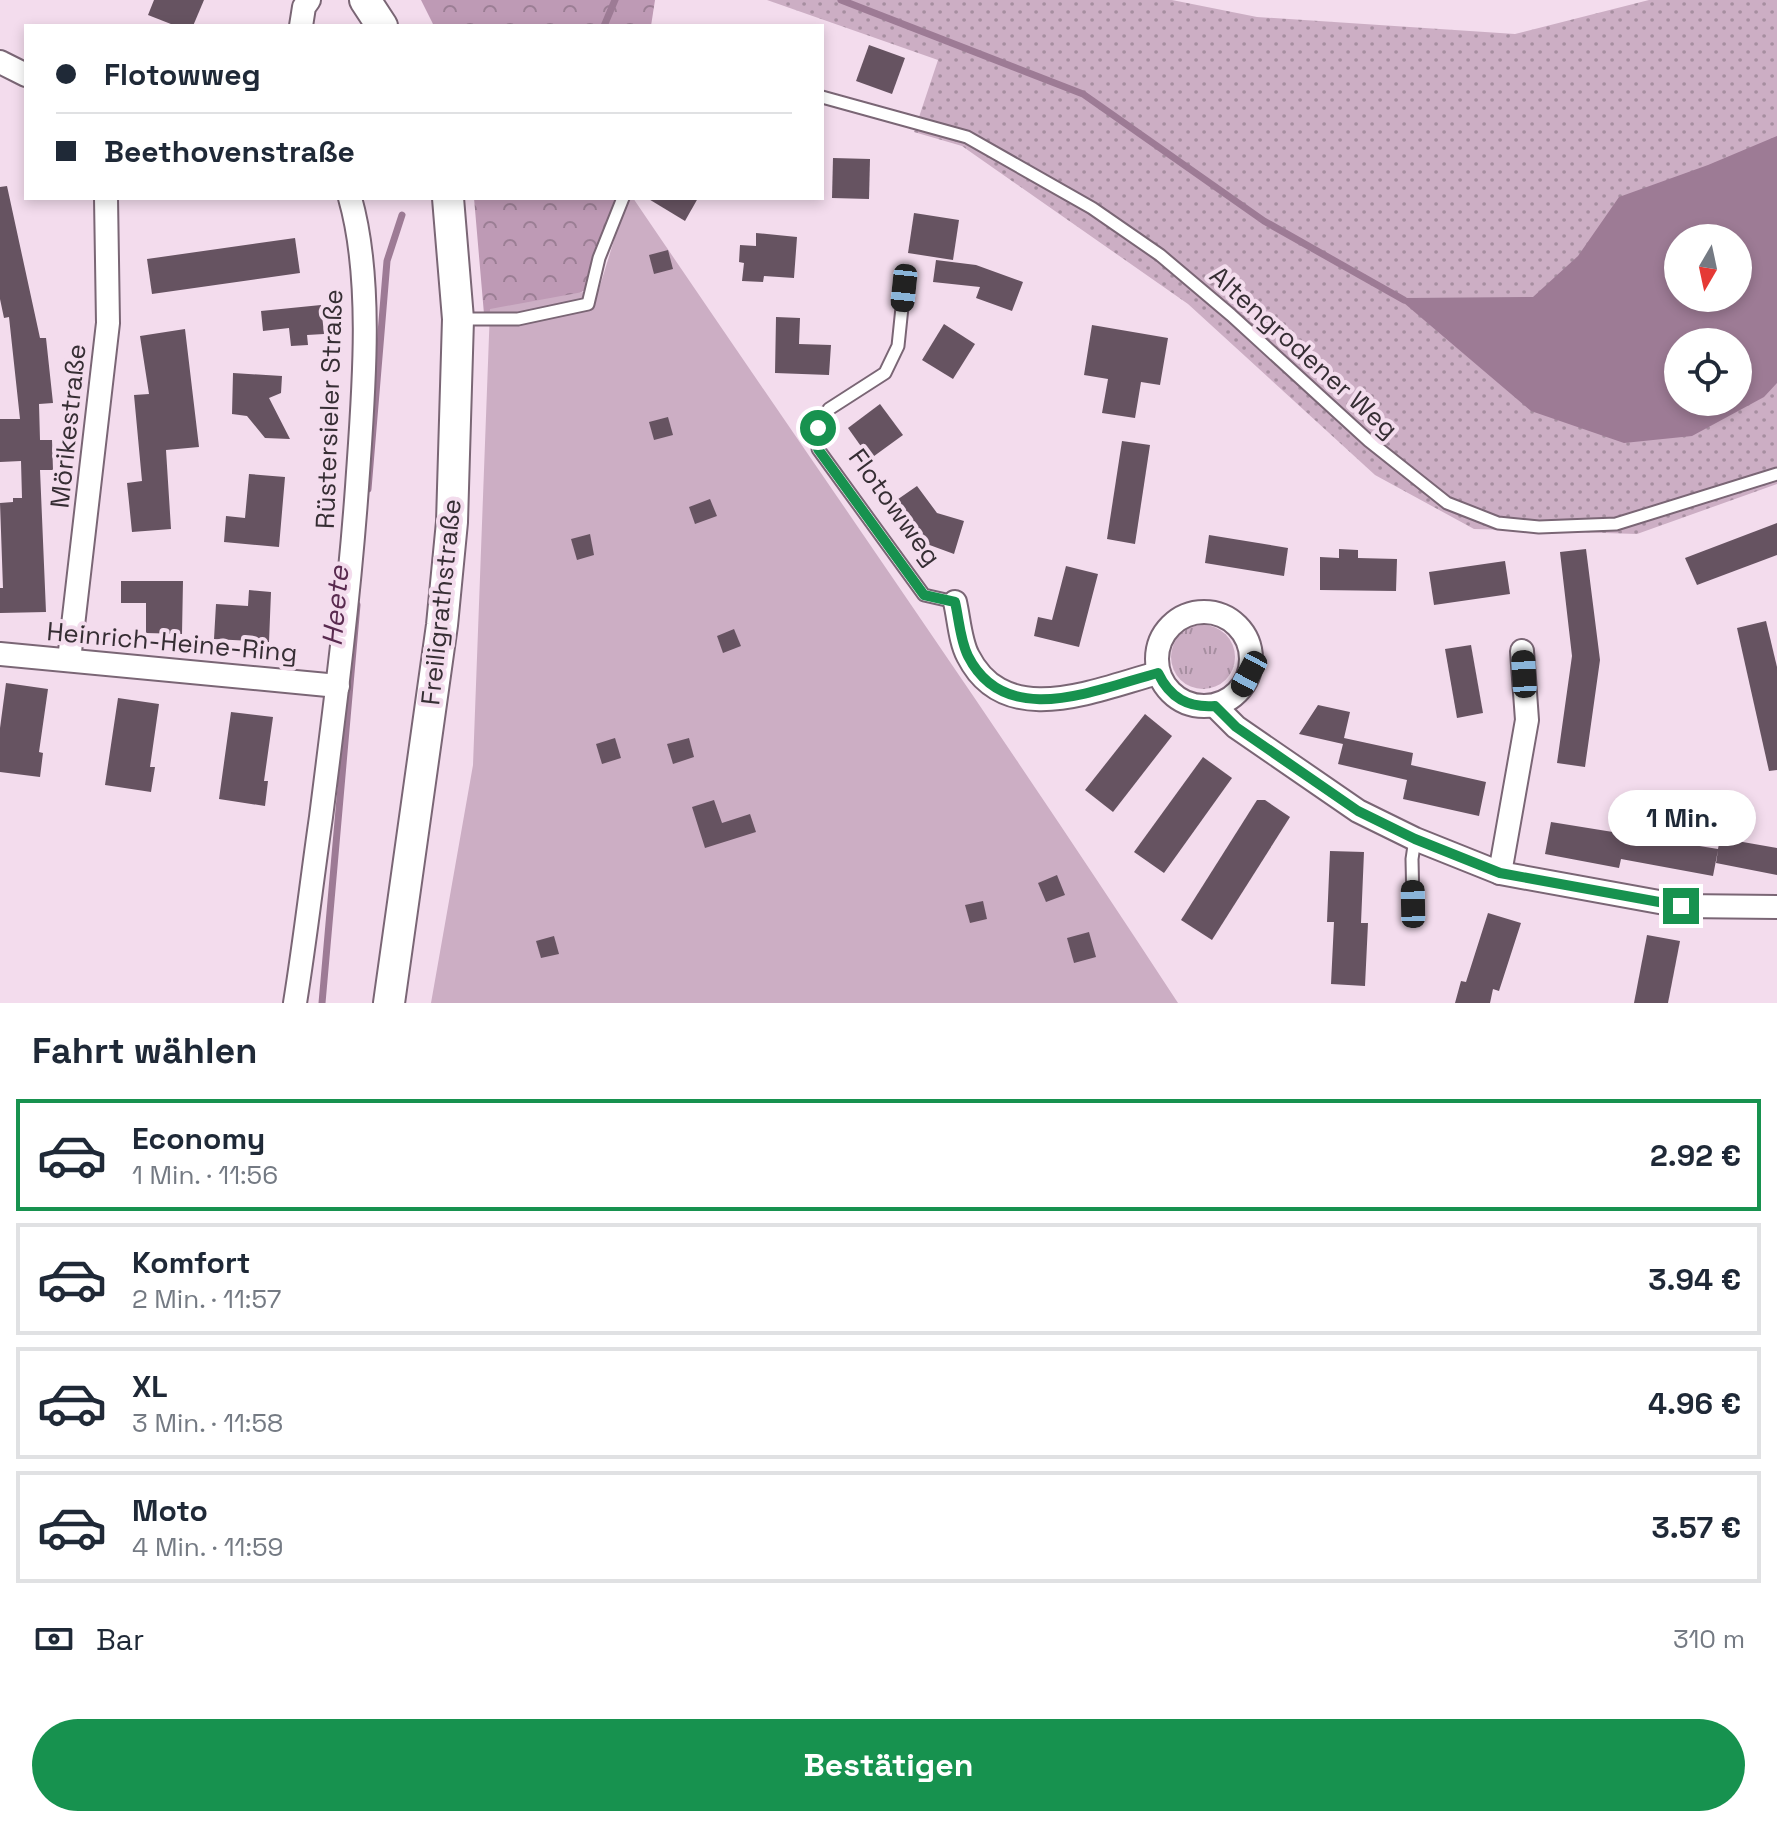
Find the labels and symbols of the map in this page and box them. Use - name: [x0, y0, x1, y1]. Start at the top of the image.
- north arrow: [1664, 224, 1752, 312]
- street label: Altengrodener Weg: [1203, 258, 1405, 446]
- car: [890, 263, 918, 313]
- street label: Rüstersieler Straße: [308, 289, 350, 529]
- street label: Mörikestraße: [42, 342, 94, 510]
- route start: [800, 410, 836, 446]
- street label: Flotowweg: [841, 442, 949, 572]
- street label: Freiligrathstraße: [413, 497, 469, 707]
- water label: Heete: [314, 563, 357, 647]
- street label: Heinrich-Heine-Ring: [45, 614, 299, 670]
- car: [1227, 647, 1271, 701]
- car: [1511, 649, 1537, 699]
- callout: 1 Min.: [1607, 790, 1755, 846]
- car: [1401, 880, 1425, 928]
- route end: [1663, 888, 1699, 924]

